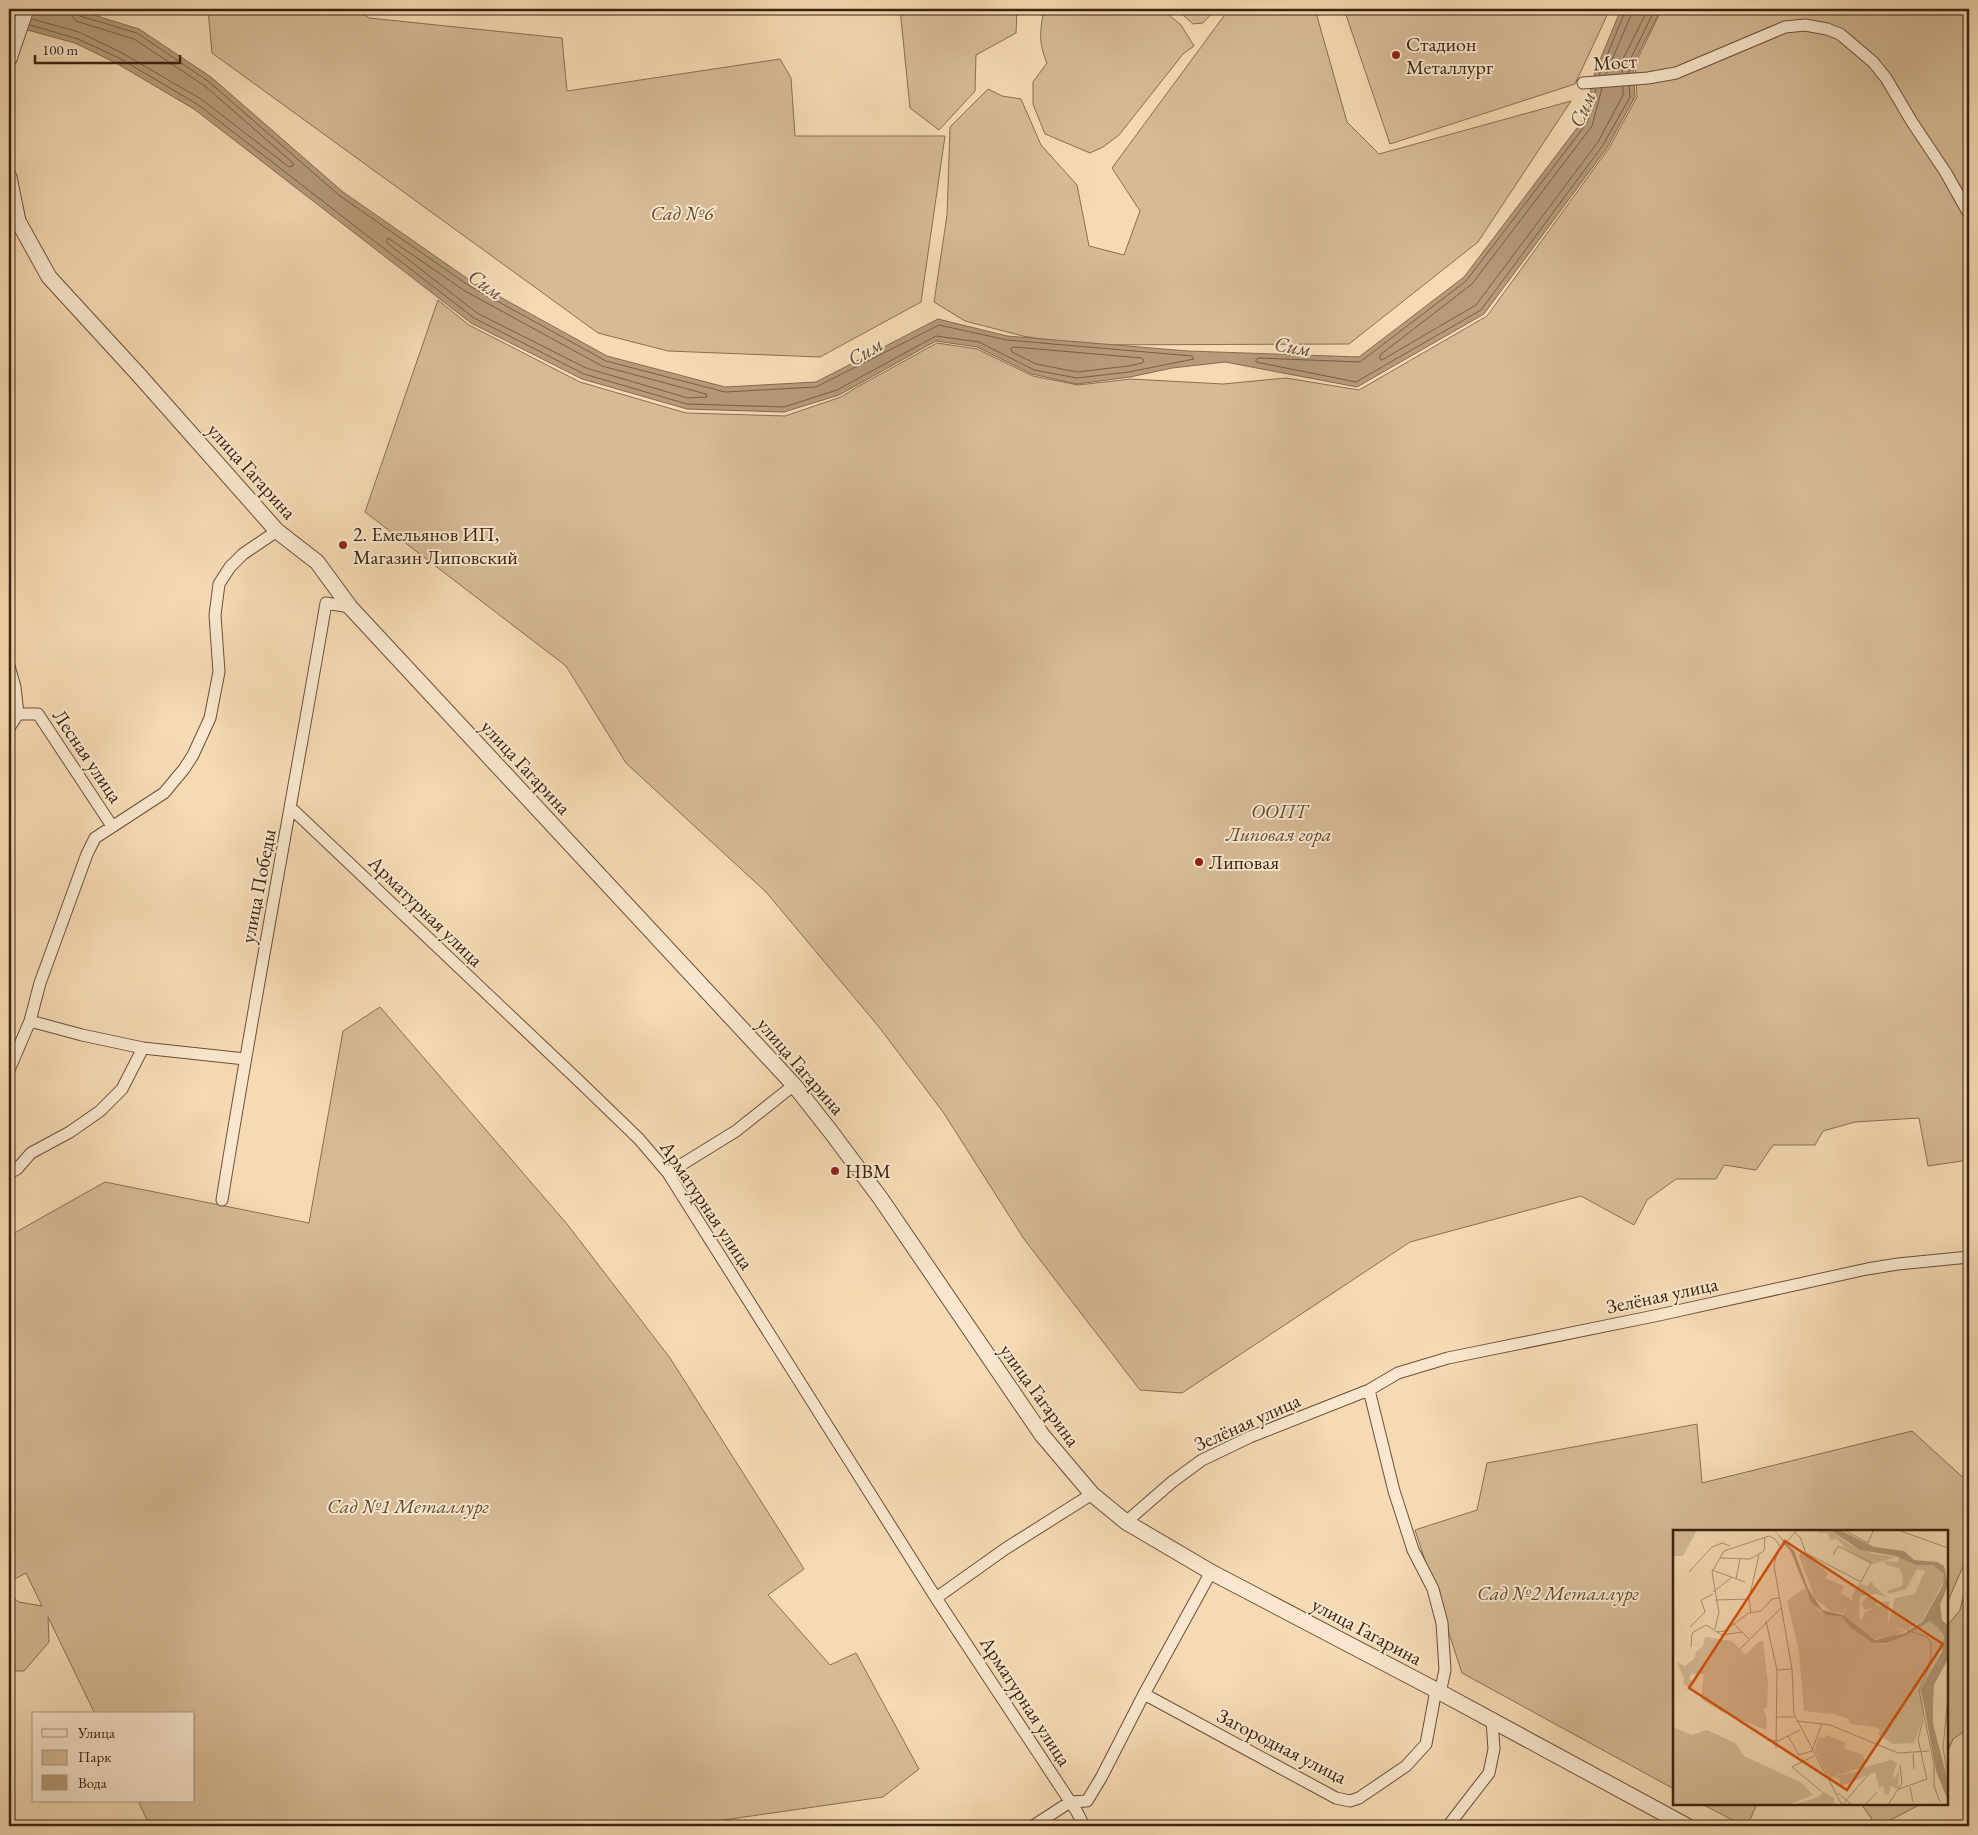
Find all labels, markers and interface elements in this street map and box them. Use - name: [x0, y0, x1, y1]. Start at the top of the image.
- place label: Стадион Металлург: [1406, 31, 1493, 80]
- scale bar: [35, 32, 180, 64]
- text: 100 m: [42, 40, 79, 59]
- street label: Мост: [1592, 48, 1638, 76]
- marker: Стадион Металлург: [1390, 49, 1402, 61]
- water label: Сим: [1562, 87, 1602, 131]
- park label: Сад №6: [650, 200, 716, 226]
- water label: Сим: [463, 262, 509, 306]
- water label: Сим: [1272, 329, 1314, 363]
- water label: Сим: [842, 330, 888, 372]
- street label: улица Гагарина: [202, 417, 302, 525]
- place label: 2. Емельянов ИП, Магазин Липовский: [353, 521, 518, 570]
- marker: 2. Емельянов ИП, Магазин Липовский: [337, 539, 349, 551]
- street label: Лесная улица: [47, 704, 129, 808]
- street label: улица Гагарина: [475, 714, 577, 820]
- park label: ООПТ Липовая гора: [1225, 798, 1332, 847]
- street label: улица Победы: [234, 827, 282, 945]
- street label: Арматурная улица: [362, 849, 489, 972]
- place label: Липовая: [1209, 849, 1279, 875]
- marker: Липовая: [1193, 856, 1205, 868]
- street label: улица Гагарина: [751, 1012, 851, 1120]
- street label: Арматурная улица: [654, 1135, 760, 1274]
- place label: НВМ: [845, 1158, 891, 1184]
- marker: НВМ: [829, 1165, 841, 1177]
- street label: Зелёная улица: [1604, 1270, 1720, 1320]
- street label: улица Гагарина: [994, 1338, 1086, 1452]
- street label: Зелёная улица: [1190, 1387, 1304, 1457]
- park label: Сад №1 Металлург: [327, 1493, 489, 1519]
- inset map: [1673, 1530, 1948, 1805]
- park label: Сад №2 Металлург: [1477, 1580, 1639, 1606]
- street label: улица Гагарина: [1307, 1591, 1427, 1671]
- street label: Арматурная улица: [974, 1630, 1078, 1771]
- street label: Загородная улица: [1213, 1702, 1351, 1790]
- legend: [32, 1712, 195, 1802]
- text: Улица: [77, 1723, 115, 1742]
- text: Парк: [78, 1747, 111, 1766]
- text: Вода: [78, 1773, 107, 1792]

